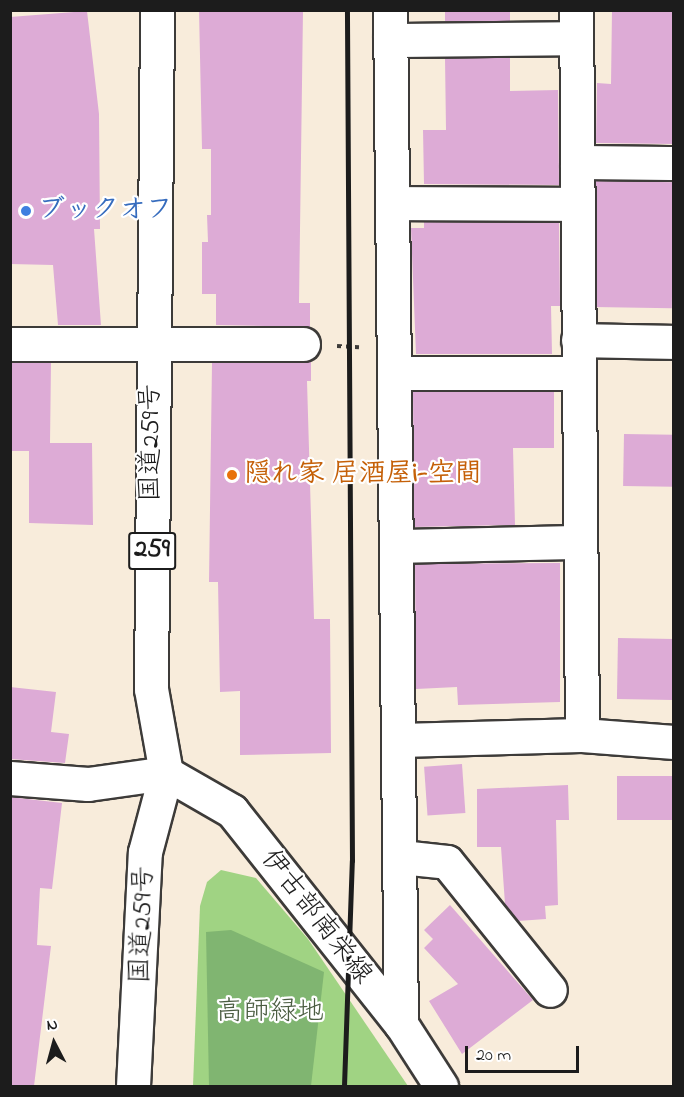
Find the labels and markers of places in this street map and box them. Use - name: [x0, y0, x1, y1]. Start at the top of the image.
- place label: ブックオフ: [38, 195, 173, 227]
- marker: ブックオフ: [19, 204, 33, 218]
- place label: 隠れ家 居酒屋i-空間: [244, 459, 482, 491]
- marker: 隠れ家 居酒屋i-空間: [225, 468, 239, 482]

